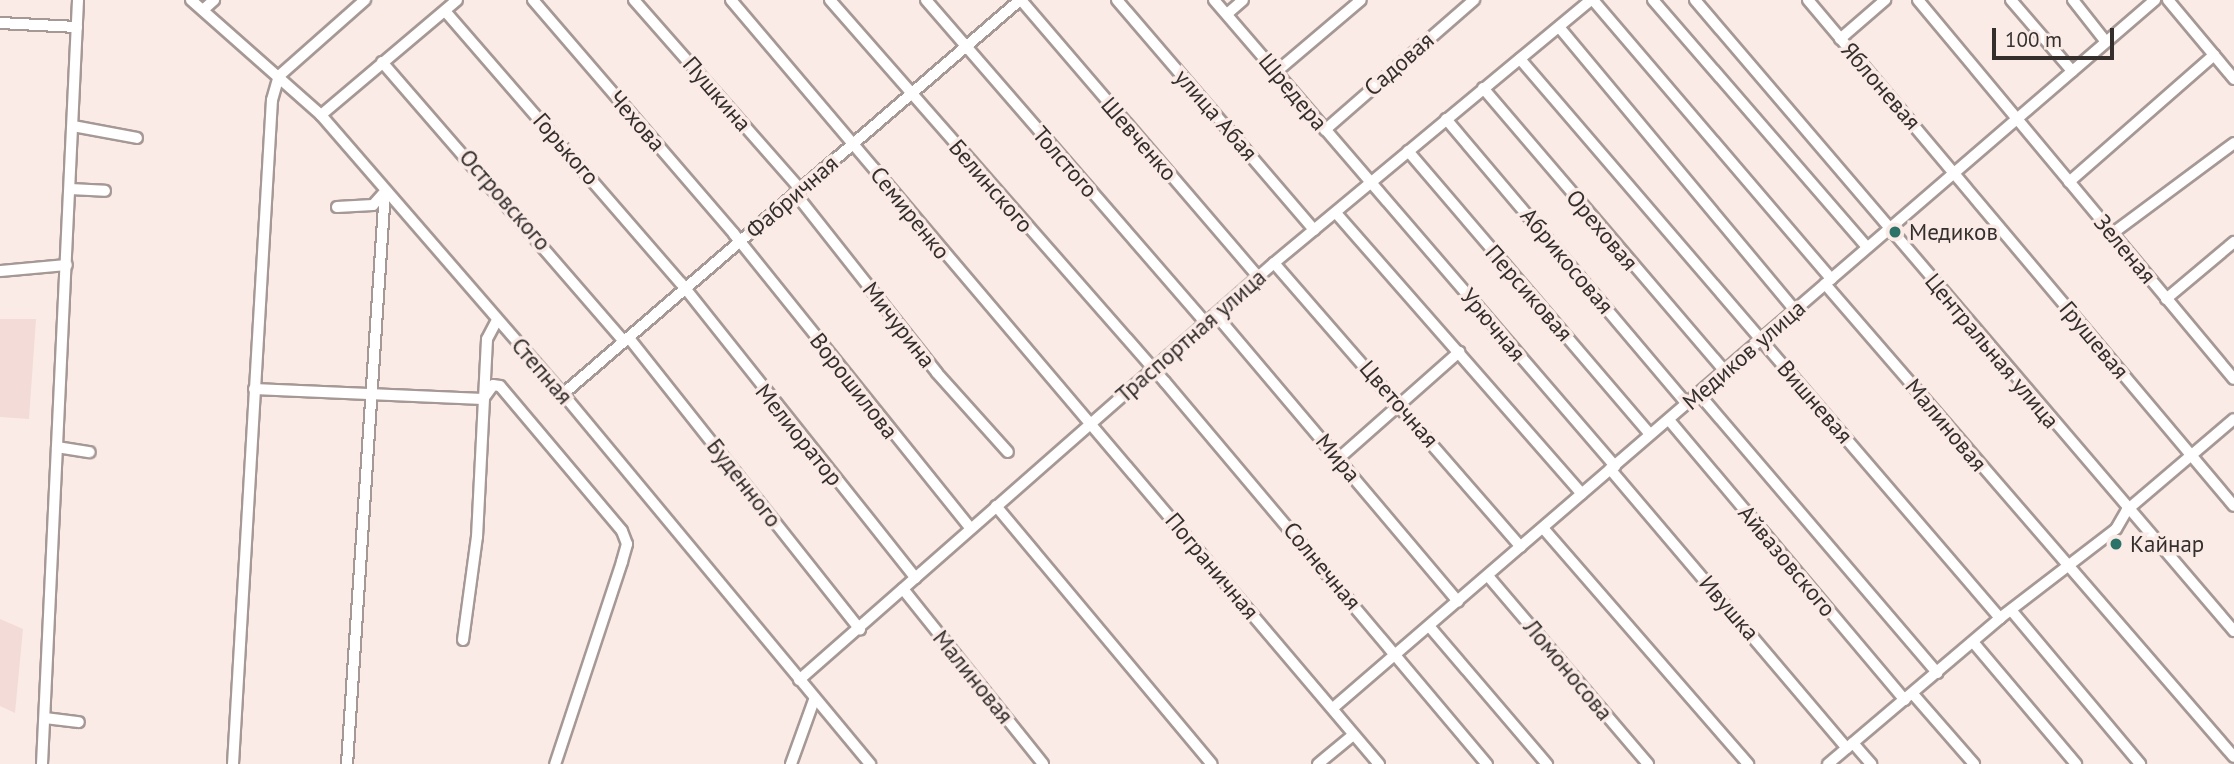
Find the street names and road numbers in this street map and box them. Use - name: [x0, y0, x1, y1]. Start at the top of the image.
- street label: Садовая: [1359, 26, 1439, 102]
- street label: Яблоневая: [1835, 37, 1927, 135]
- street label: Шредера: [1253, 48, 1333, 136]
- street label: Пушкина: [677, 51, 757, 137]
- street label: улица Абая: [1169, 63, 1263, 167]
- street label: Чехова: [603, 85, 671, 157]
- street label: Шевченко: [1095, 92, 1183, 186]
- street label: Горького: [527, 107, 605, 191]
- street label: Толстого: [1027, 121, 1103, 203]
- street label: Белинского: [943, 134, 1039, 238]
- street label: Островского: [454, 144, 556, 256]
- street label: Фабричная: [740, 150, 844, 244]
- street label: Семиренко: [864, 161, 956, 265]
- street label: Ореховая: [1560, 184, 1644, 276]
- street label: Абрикосовая: [1515, 202, 1619, 320]
- street label: Зеленая: [2088, 209, 2162, 289]
- street label: Персиковая: [1480, 239, 1578, 347]
- street label: Траспортная улица: [1110, 263, 1272, 409]
- street label: Центральная улица: [1919, 268, 2065, 434]
- street label: Мичурина: [857, 276, 941, 374]
- street label: Урючная: [1455, 283, 1531, 367]
- street label: Медиков улица: [1677, 294, 1811, 416]
- street label: Грушевая: [2054, 296, 2134, 384]
- street label: Ворошилова: [804, 328, 904, 444]
- street label: Степная: [506, 332, 578, 410]
- street label: Цветочная: [1354, 355, 1444, 453]
- street label: Вишневая: [1772, 355, 1858, 449]
- street label: Малиновая: [1899, 373, 1993, 477]
- street label: Мелиоратор: [749, 378, 849, 492]
- street label: Мира: [1310, 428, 1366, 488]
- street label: Буденного: [701, 433, 787, 533]
- street label: Айвазовского: [1732, 500, 1842, 622]
- street label: Пограничная: [1159, 507, 1265, 625]
- street label: Солнечная: [1277, 516, 1367, 616]
- street label: Ивушка: [1693, 570, 1765, 646]
- street label: Ломоносова: [1518, 614, 1618, 726]
- street label: Малиновая: [927, 625, 1019, 729]

